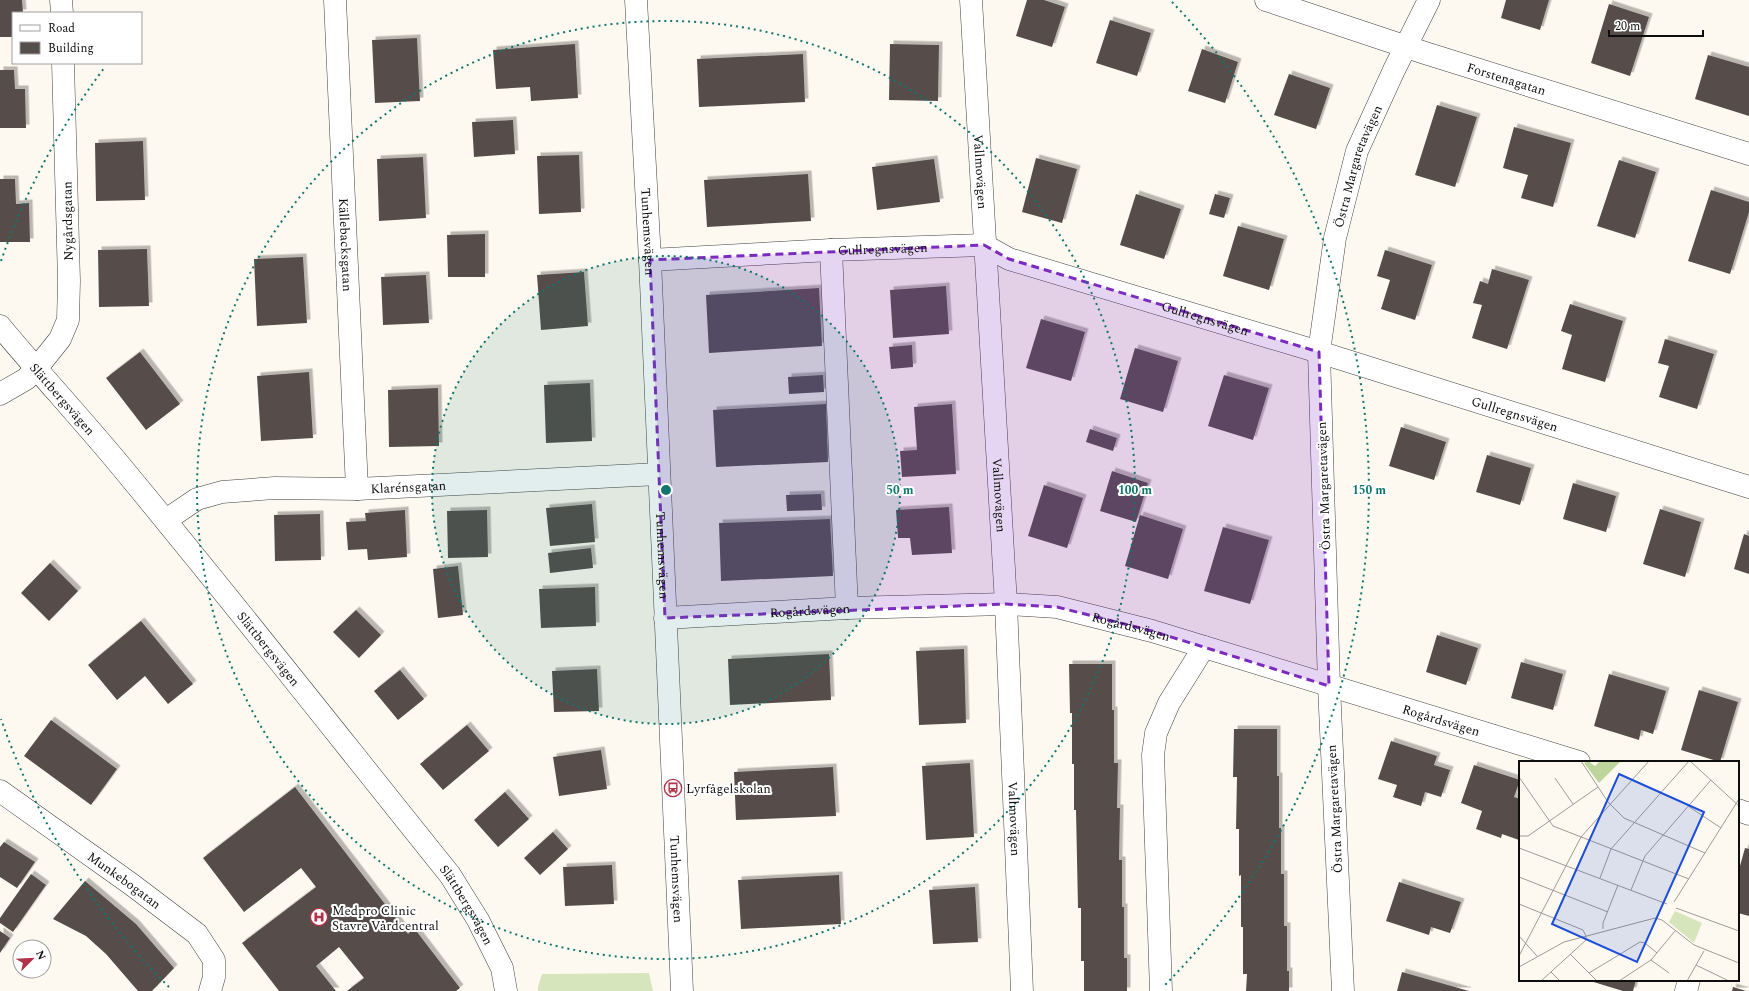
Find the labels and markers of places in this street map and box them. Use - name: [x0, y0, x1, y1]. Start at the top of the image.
- centre of rings: [659, 483, 673, 497]
- bus stop icon: Lyrfågelskolan: [663, 778, 683, 798]
- place label: Lyrfågelskolan: [686, 779, 771, 799]
- place label: Medpro Clinic Stavre Vårdcentral: [332, 901, 439, 936]
- hospital icon: Medpro Clinic Stavre Vårdcentral: [309, 907, 329, 927]

